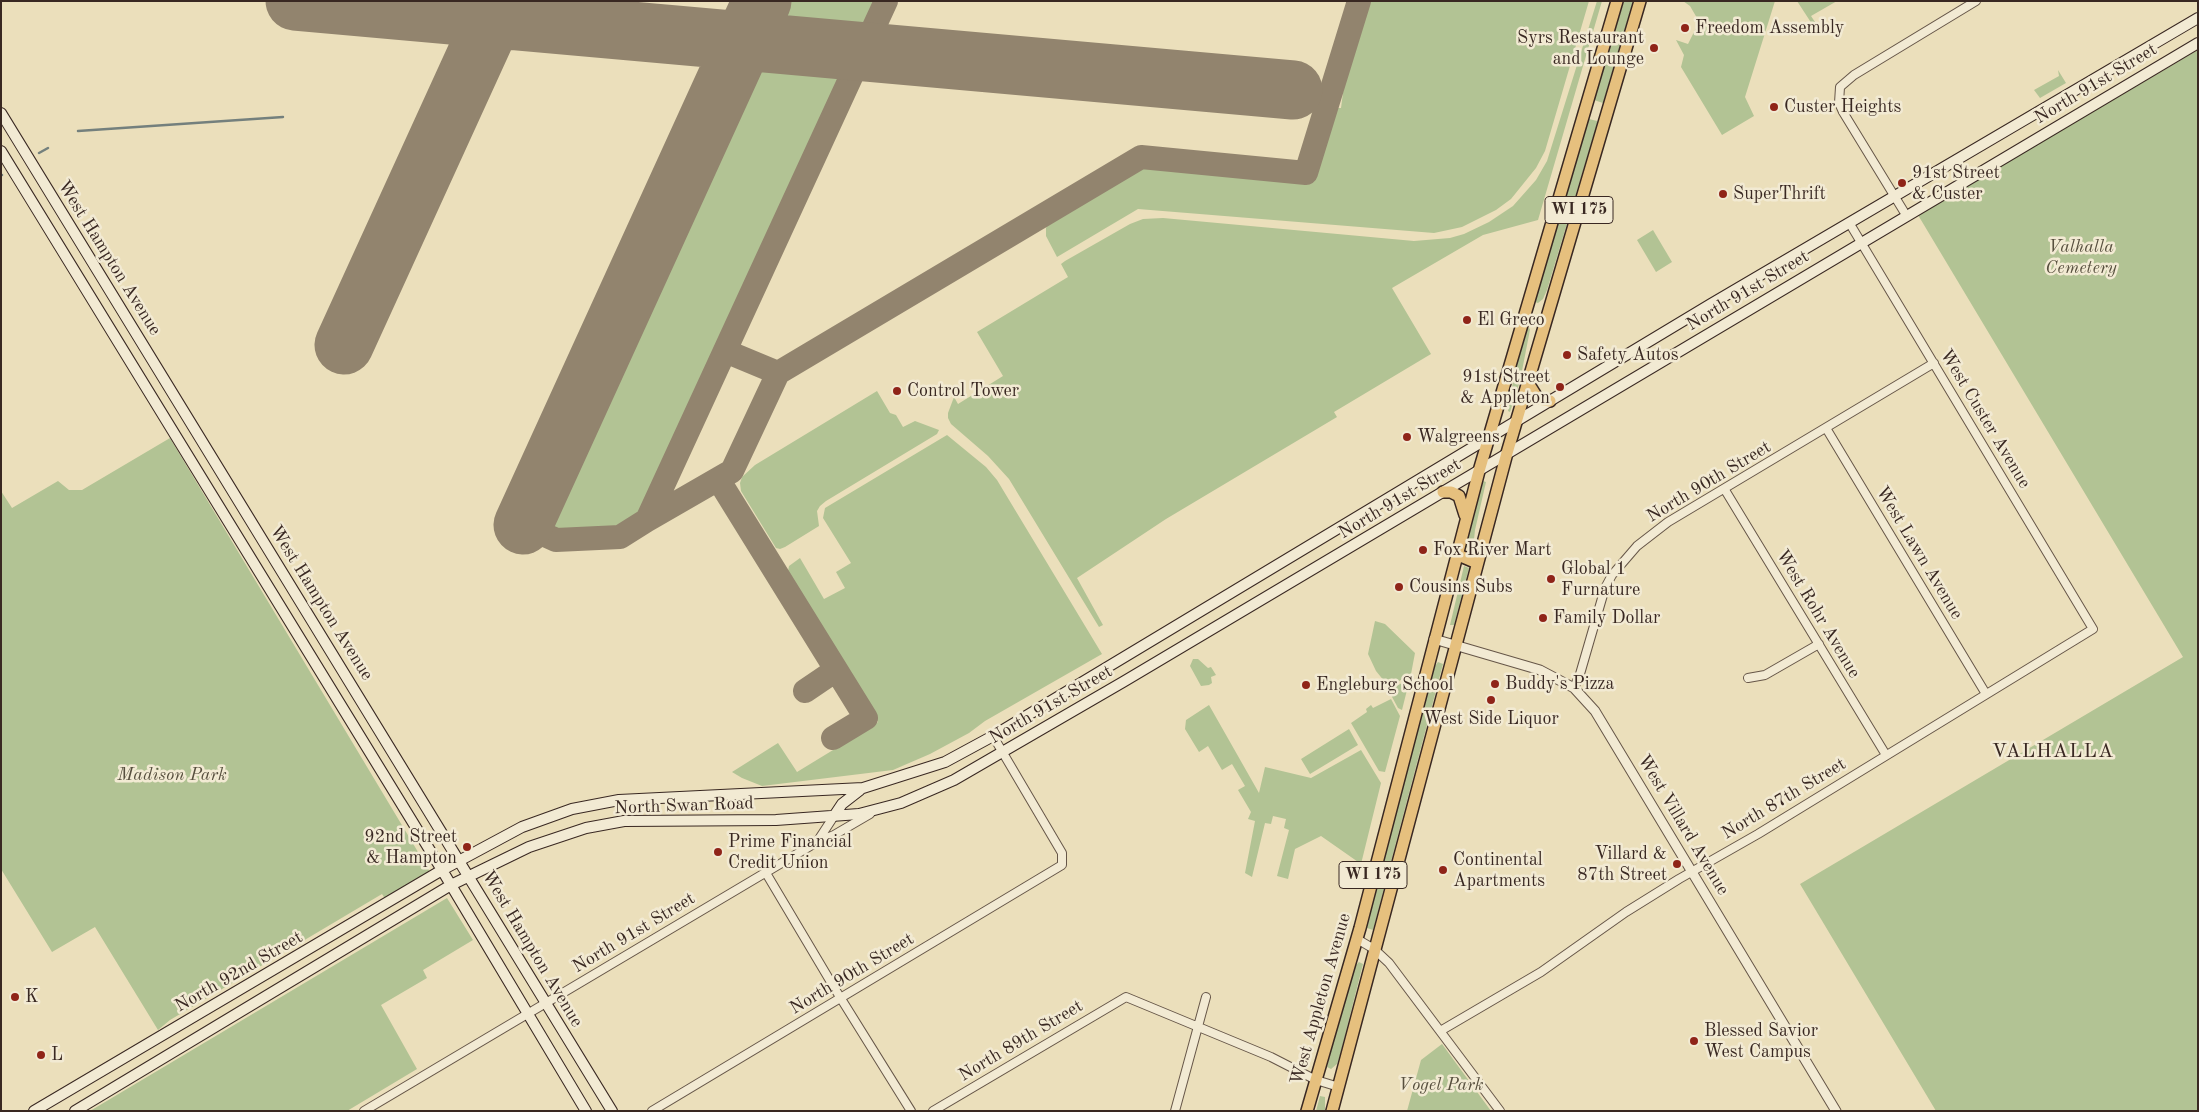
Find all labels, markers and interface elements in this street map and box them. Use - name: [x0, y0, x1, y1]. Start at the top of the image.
- place label: Freedom Assembly: [1695, 17, 1844, 39]
- marker: Freedom Assembly: [1679, 22, 1691, 34]
- place label: Syrs Restaurant and Lounge: [1517, 27, 1644, 70]
- street label: North 91st Street: [2031, 39, 2161, 129]
- marker: Syrs Restaurant and Lounge: [1648, 42, 1660, 54]
- place label: Custer Heights: [1784, 96, 1901, 118]
- marker: Custer Heights: [1768, 101, 1780, 113]
- place label: 91st Street & Custer: [1912, 162, 2000, 204]
- street label: West Hampton Avenue: [52, 176, 166, 340]
- marker: 91st Street & Custer: [1896, 177, 1908, 189]
- place label: SuperThrift: [1733, 183, 1826, 205]
- marker: SuperThrift: [1717, 188, 1729, 200]
- road number: WI 175: [1545, 196, 1613, 224]
- park label: Valhalla Cemetery: [2045, 236, 2117, 278]
- street label: North 91st Street: [1683, 246, 1813, 336]
- place label: El Greco: [1477, 309, 1545, 331]
- marker: El Greco: [1461, 314, 1473, 326]
- place label: Safety Autos: [1577, 344, 1679, 366]
- street label: West Custer Avenue: [1935, 345, 2035, 493]
- marker: Safety Autos: [1561, 349, 1573, 361]
- place label: 91st Street & Appleton: [1460, 366, 1550, 408]
- place label: Control Tower: [907, 380, 1019, 402]
- marker: 91st Street & Appleton: [1554, 381, 1566, 393]
- marker: Control Tower: [891, 385, 903, 397]
- place label: Walgreens: [1417, 426, 1500, 448]
- marker: Walgreens: [1401, 431, 1413, 443]
- street label: North 90th Street: [1643, 436, 1775, 528]
- street label: North 91st Street: [1335, 454, 1465, 544]
- street label: West Lawn Avenue: [1871, 483, 1967, 623]
- street label: West Hampton Avenue: [264, 521, 378, 685]
- place label: Fox River Mart: [1433, 539, 1552, 561]
- marker: Fox River Mart: [1417, 544, 1429, 556]
- street label: West Rohr Avenue: [1771, 546, 1865, 682]
- place label: Global 1 Furnature: [1561, 558, 1640, 600]
- marker: Global 1 Furnature: [1545, 573, 1557, 585]
- place label: Cousins Subs: [1409, 576, 1513, 598]
- marker: Cousins Subs: [1393, 581, 1405, 593]
- place label: Family Dollar: [1553, 607, 1660, 629]
- marker: Family Dollar: [1537, 612, 1549, 624]
- street label: North 91st Street: [985, 661, 1117, 749]
- place label: Buddy's Pizza: [1505, 673, 1614, 695]
- place label: Engleburg School: [1316, 674, 1453, 696]
- marker: Buddy's Pizza: [1489, 678, 1501, 690]
- marker: Engleburg School: [1300, 679, 1312, 691]
- marker: West Side Liquor: [1485, 694, 1497, 706]
- place label: West Side Liquor: [1423, 708, 1559, 730]
- district label: VALHALLA: [1991, 740, 2115, 764]
- street label: West Villard Avenue: [1632, 751, 1734, 899]
- street label: North 87th Street: [1718, 753, 1850, 845]
- park label: Madison Park: [117, 764, 227, 786]
- street label: North Swan Road: [614, 793, 754, 819]
- place label: 92nd Street & Hampton: [364, 826, 457, 869]
- place label: Prime Financial Credit Union: [728, 831, 852, 874]
- marker: 92nd Street & Hampton: [461, 841, 473, 853]
- place label: Villard & 87th Street: [1577, 843, 1667, 886]
- marker: Prime Financial Credit Union: [712, 846, 724, 858]
- place label: Continental Apartments: [1453, 849, 1545, 892]
- marker: Villard & 87th Street: [1671, 858, 1683, 870]
- road number: WI 175: [1339, 862, 1407, 888]
- marker: Continental Apartments: [1437, 864, 1449, 876]
- street label: West Hampton Avenue: [477, 867, 587, 1031]
- street label: North 91st Street: [569, 888, 699, 978]
- street label: West Appleton Avenue: [1286, 911, 1356, 1087]
- street label: North 92nd Street: [171, 927, 307, 1017]
- street label: North 90th Street: [786, 928, 918, 1020]
- place label: K: [25, 986, 39, 1008]
- marker: K: [9, 991, 21, 1003]
- street label: North 89th Street: [955, 995, 1087, 1087]
- place label: Blessed Savior West Campus: [1704, 1020, 1818, 1062]
- marker: Blessed Savior West Campus: [1688, 1035, 1700, 1047]
- place label: L: [51, 1044, 63, 1066]
- marker: L: [35, 1049, 47, 1061]
- park label: Vogel Park: [1398, 1074, 1484, 1096]

